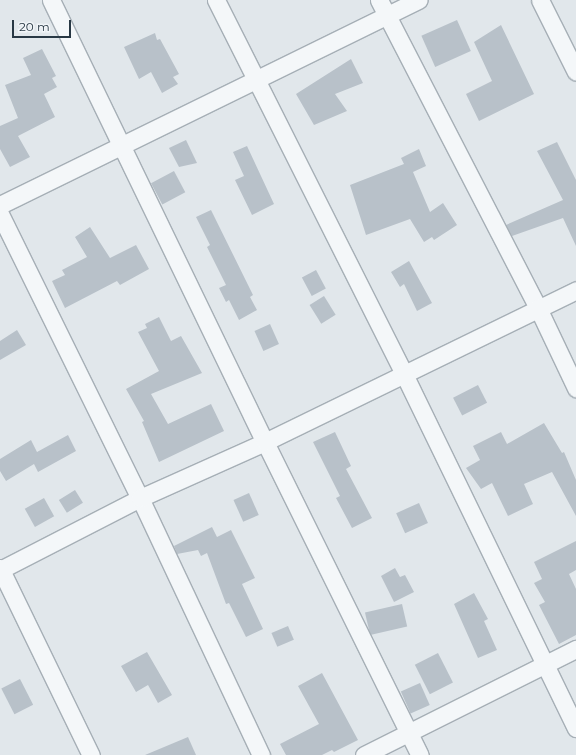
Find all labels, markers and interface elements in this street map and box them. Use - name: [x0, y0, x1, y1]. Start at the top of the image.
- scale bar: [14, 12, 73, 38]
- text: 20 m: [19, 19, 50, 34]

